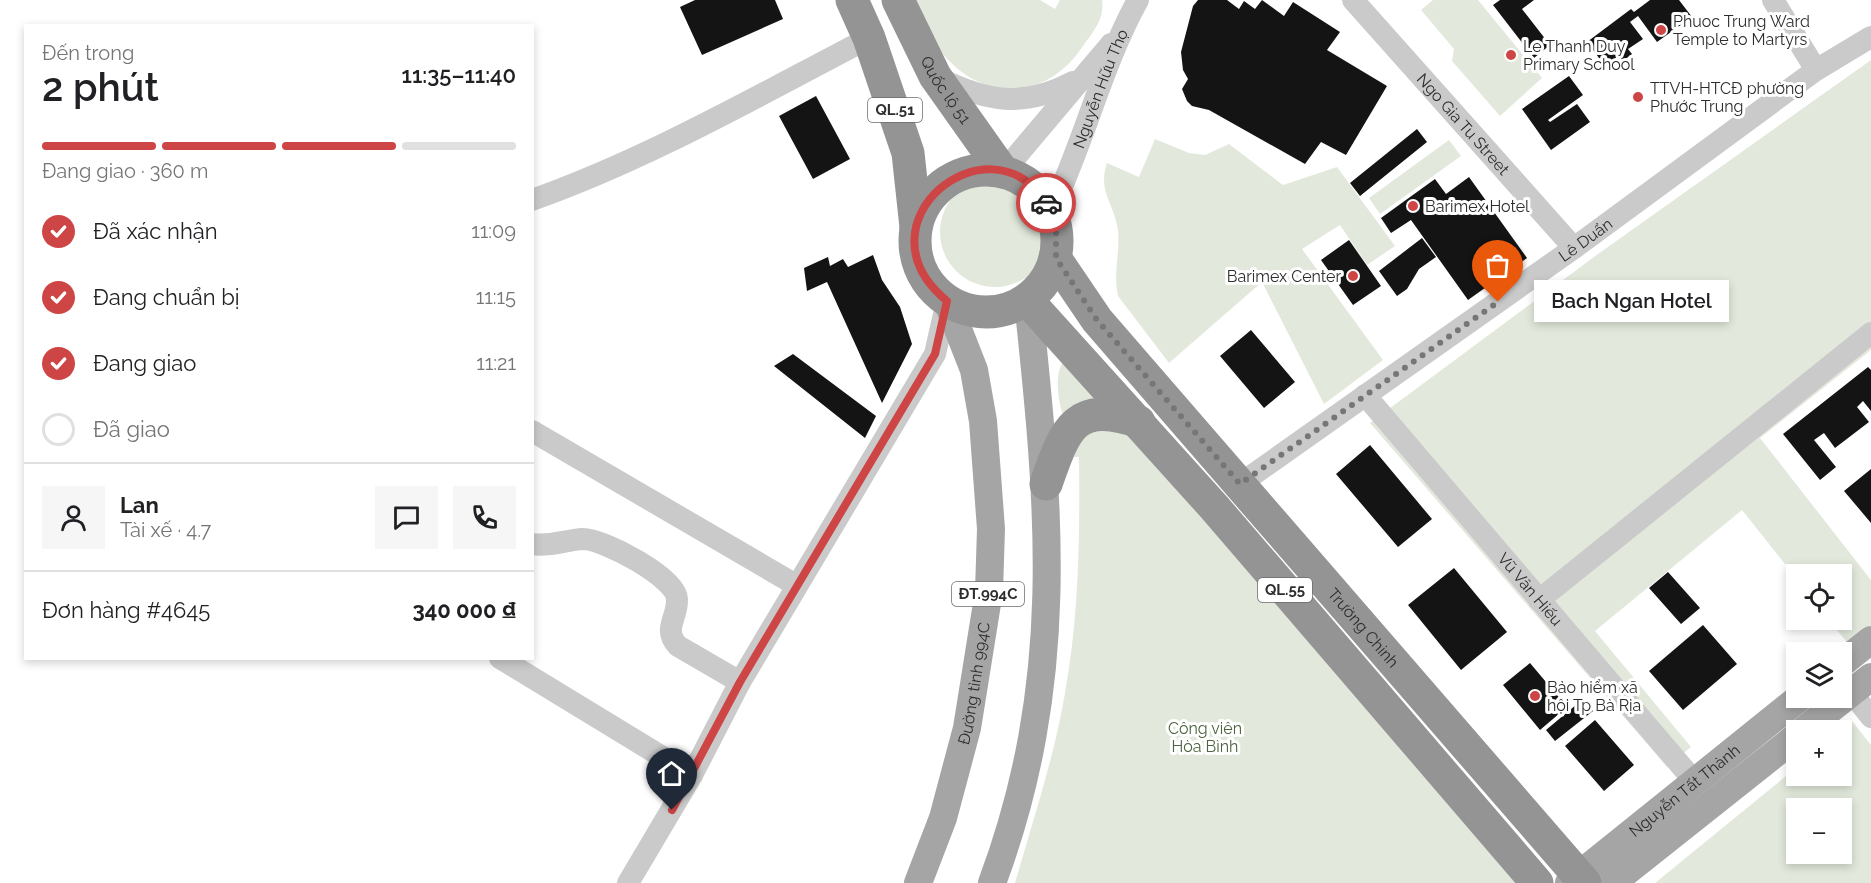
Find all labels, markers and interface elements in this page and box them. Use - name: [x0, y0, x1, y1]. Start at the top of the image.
- place label: Phuoc Trung Ward Temple to Martyrs: [1673, 12, 1810, 49]
- marker: Phuoc Trung Ward Temple to Martyrs: [1654, 23, 1668, 37]
- street label: Nguyễn Hữu Thọ: [1069, 26, 1132, 151]
- place label: Le Thanh Duy Primary School: [1523, 37, 1635, 74]
- text: Đến trong: [42, 41, 134, 65]
- marker: Le Thanh Duy Primary School: [1504, 48, 1518, 62]
- street label: Quốc lộ 51: [917, 53, 975, 127]
- text: 11:35–11:40: [402, 62, 516, 88]
- text: 2 phút: [42, 64, 159, 110]
- street label: Ngo Gia Tu Street: [1413, 69, 1514, 179]
- place label: TTVH-HTCĐ phường Phước Trung: [1650, 79, 1804, 116]
- marker: TTVH-HTCĐ phường Phước Trung: [1631, 90, 1645, 104]
- road number: QL.51: [868, 98, 922, 122]
- text: Đang giao · 360 m: [42, 159, 208, 183]
- courier: [1016, 173, 1076, 233]
- icon: car: [1030, 187, 1063, 220]
- place label: Barimex Hotel: [1425, 197, 1530, 216]
- marker: Barimex Hotel: [1406, 199, 1420, 213]
- street label: Lê Duẩn: [1555, 214, 1616, 265]
- icon: check: [42, 215, 75, 248]
- text: Đã xác nhận: [93, 218, 218, 244]
- text: 11:09: [471, 219, 516, 243]
- pin: [1472, 240, 1523, 302]
- icon: bag: [1481, 249, 1514, 282]
- place label: Barimex Center: [1227, 267, 1341, 286]
- marker: Barimex Center: [1346, 269, 1360, 283]
- icon: check: [42, 281, 75, 314]
- callout: Bach Ngan Hotel: [1534, 281, 1729, 323]
- text: Đang chuẩn bị: [93, 284, 240, 310]
- text: 11:15: [476, 285, 516, 309]
- text: Bach Ngan Hotel: [1551, 289, 1712, 313]
- icon: check: [42, 347, 75, 380]
- text: Đang giao: [93, 350, 196, 376]
- text: 11:21: [476, 351, 516, 375]
- text: Đã giao: [93, 416, 170, 442]
- button: person: [42, 486, 105, 549]
- button: chat: [375, 486, 438, 549]
- button: phone: [453, 486, 516, 549]
- text: Lan: [120, 492, 159, 518]
- text: Tài xế · 4.7: [120, 518, 211, 542]
- street label: Vũ Văn Hiếu: [1494, 549, 1567, 629]
- map controls: [1786, 564, 1852, 864]
- button: locate: [1786, 564, 1852, 630]
- road number: QL.55: [1258, 578, 1312, 602]
- road number: ĐT.994C: [952, 582, 1024, 606]
- street label: Trường Chinh: [1324, 584, 1403, 671]
- text: Đơn hàng #4645: [42, 597, 210, 623]
- text: 340 000 ₫: [412, 597, 516, 623]
- street label: Đường tỉnh 994C: [953, 621, 993, 747]
- button: layers: [1786, 642, 1852, 708]
- place label: Bảo hiểm xã hội Tp Bà Rịa: [1547, 678, 1641, 715]
- marker: Bảo hiểm xã hội Tp Bà Rịa: [1528, 689, 1542, 703]
- park label: Công viên Hòa Bình: [1168, 719, 1242, 756]
- button: +: [1786, 720, 1852, 786]
- street label: Nguyễn Tất Thành: [1625, 740, 1744, 840]
- pin: [646, 748, 697, 810]
- icon: home: [655, 757, 688, 790]
- button: −: [1786, 798, 1852, 864]

